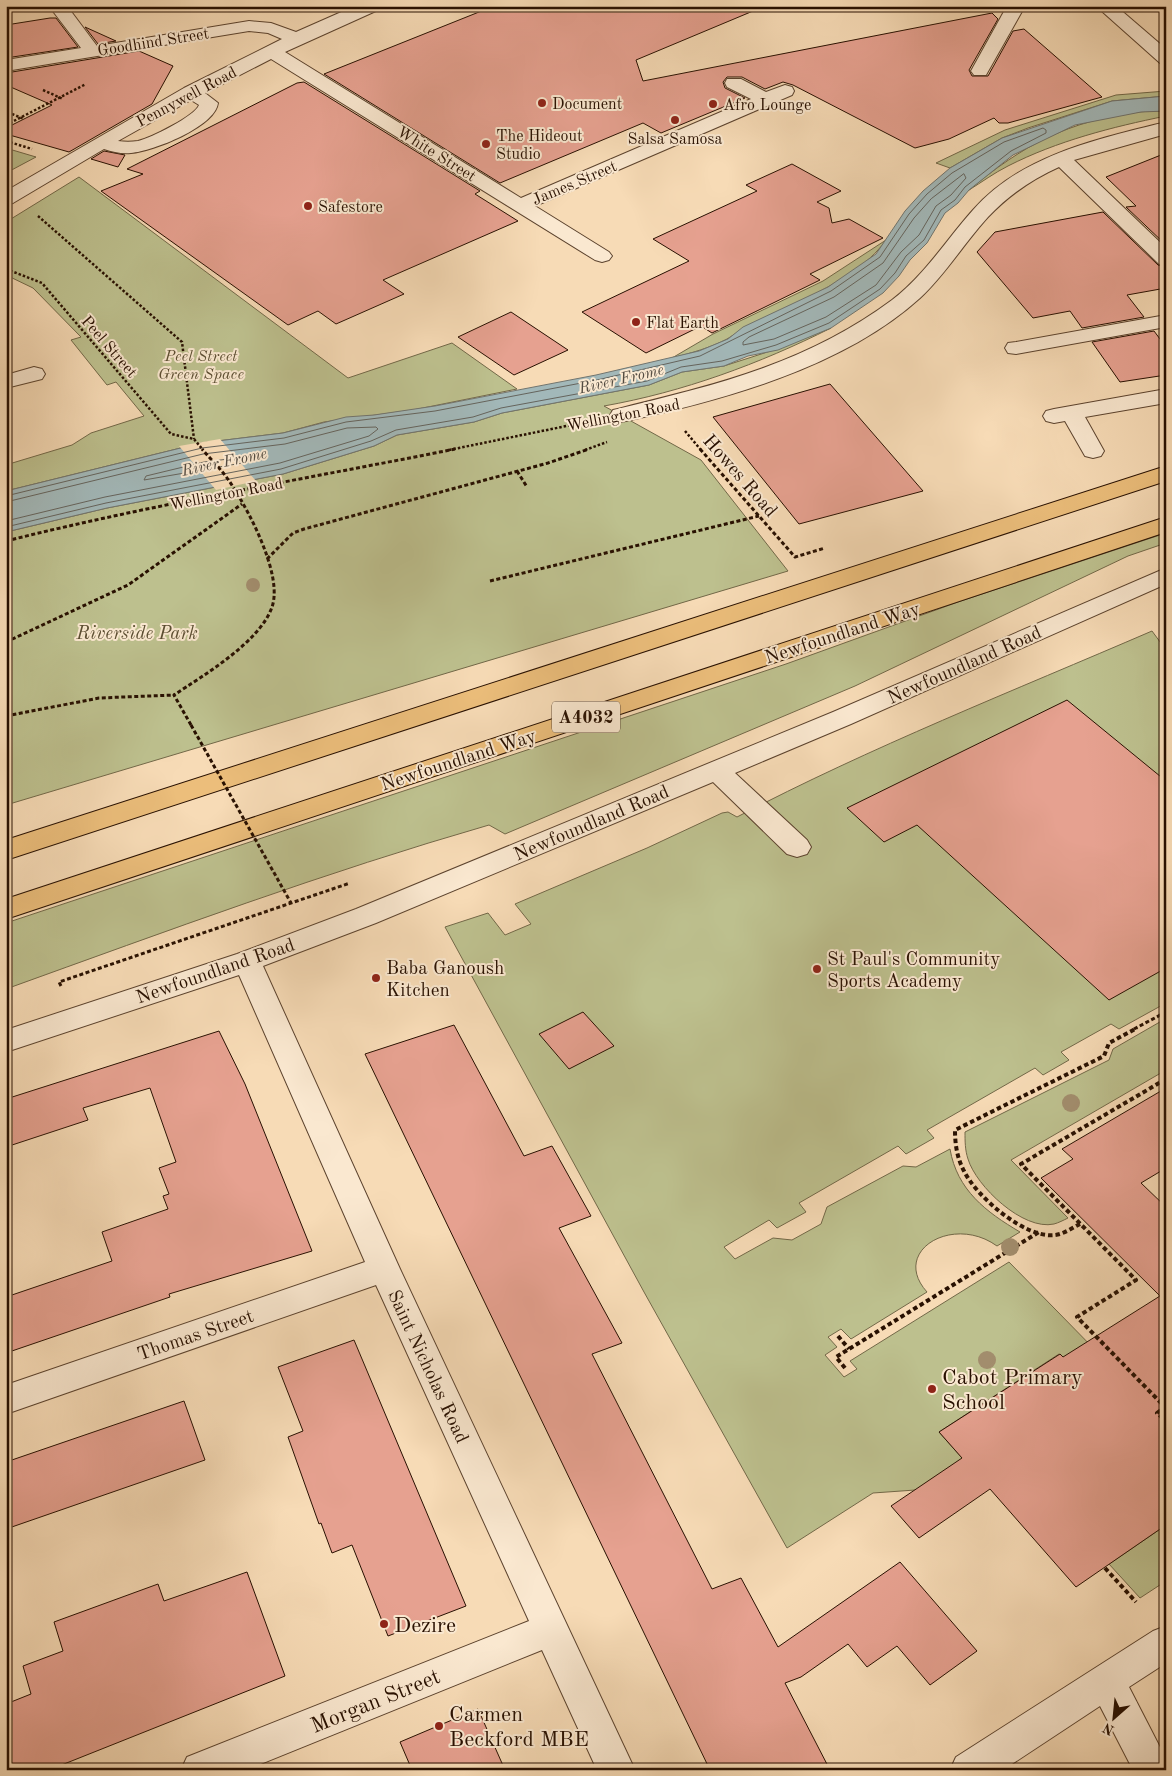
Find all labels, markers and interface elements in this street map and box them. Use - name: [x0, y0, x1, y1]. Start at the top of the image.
- street label: Goodhind Street: [96, 26, 211, 60]
- street label: Pennywell Road: [134, 65, 240, 131]
- marker: Document: [536, 97, 548, 109]
- place label: Document: [552, 97, 623, 113]
- marker: Afro Lounge: [707, 98, 719, 110]
- place label: Afro Lounge: [723, 98, 811, 114]
- marker: Salsa Samosa: [669, 114, 681, 126]
- street label: White Street: [394, 124, 479, 186]
- place label: The Hideout Studio: [496, 129, 583, 163]
- place label: Salsa Samosa: [628, 132, 722, 148]
- marker: The Hideout Studio: [480, 138, 492, 150]
- street label: James Street: [530, 159, 620, 209]
- marker: Safestore: [302, 200, 314, 212]
- place label: Safestore: [318, 200, 383, 216]
- street label: Peel Street: [78, 313, 140, 382]
- marker: Flat Earth: [630, 316, 642, 328]
- place label: Flat Earth: [646, 316, 719, 332]
- park label: Peel Street Green Space: [158, 349, 244, 383]
- water label: River Frome: [576, 362, 666, 398]
- street label: Wellington Road: [565, 397, 682, 435]
- street label: Howes Road: [698, 432, 780, 522]
- water label: River Frome: [179, 446, 269, 480]
- street label: Wellington Road: [168, 476, 285, 514]
- street label: Newfoundland Way: [763, 600, 923, 668]
- street label: Newfoundland Road: [885, 624, 1045, 709]
- park label: Riverside Park: [75, 625, 198, 644]
- road number: A4032: [552, 702, 620, 732]
- street label: Newfoundland Way: [379, 727, 539, 795]
- street label: Newfoundland Road: [512, 783, 672, 866]
- street label: Newfoundland Road: [134, 936, 298, 1008]
- place label: St Paul's Community Sports Academy: [827, 951, 1000, 992]
- place label: Baba Ganoush Kitchen: [386, 960, 504, 1001]
- marker: St Paul's Community Sports Academy: [811, 963, 823, 975]
- marker: Baba Ganoush Kitchen: [370, 972, 382, 984]
- street label: Saint Nicholas Road: [383, 1287, 471, 1447]
- street label: Thomas Street: [135, 1308, 256, 1365]
- place label: Cabot Primary School: [942, 1367, 1083, 1414]
- marker: Cabot Primary School: [926, 1383, 938, 1395]
- place label: Dezire: [394, 1615, 456, 1637]
- marker: Dezire: [378, 1618, 390, 1630]
- street label: Morgan Street: [308, 1666, 444, 1738]
- north arrow: [1090, 1694, 1140, 1744]
- place label: Carmen Beckford MBE: [449, 1704, 589, 1751]
- marker: Carmen Beckford MBE: [433, 1720, 445, 1732]
- text: N: [1100, 1720, 1116, 1737]

